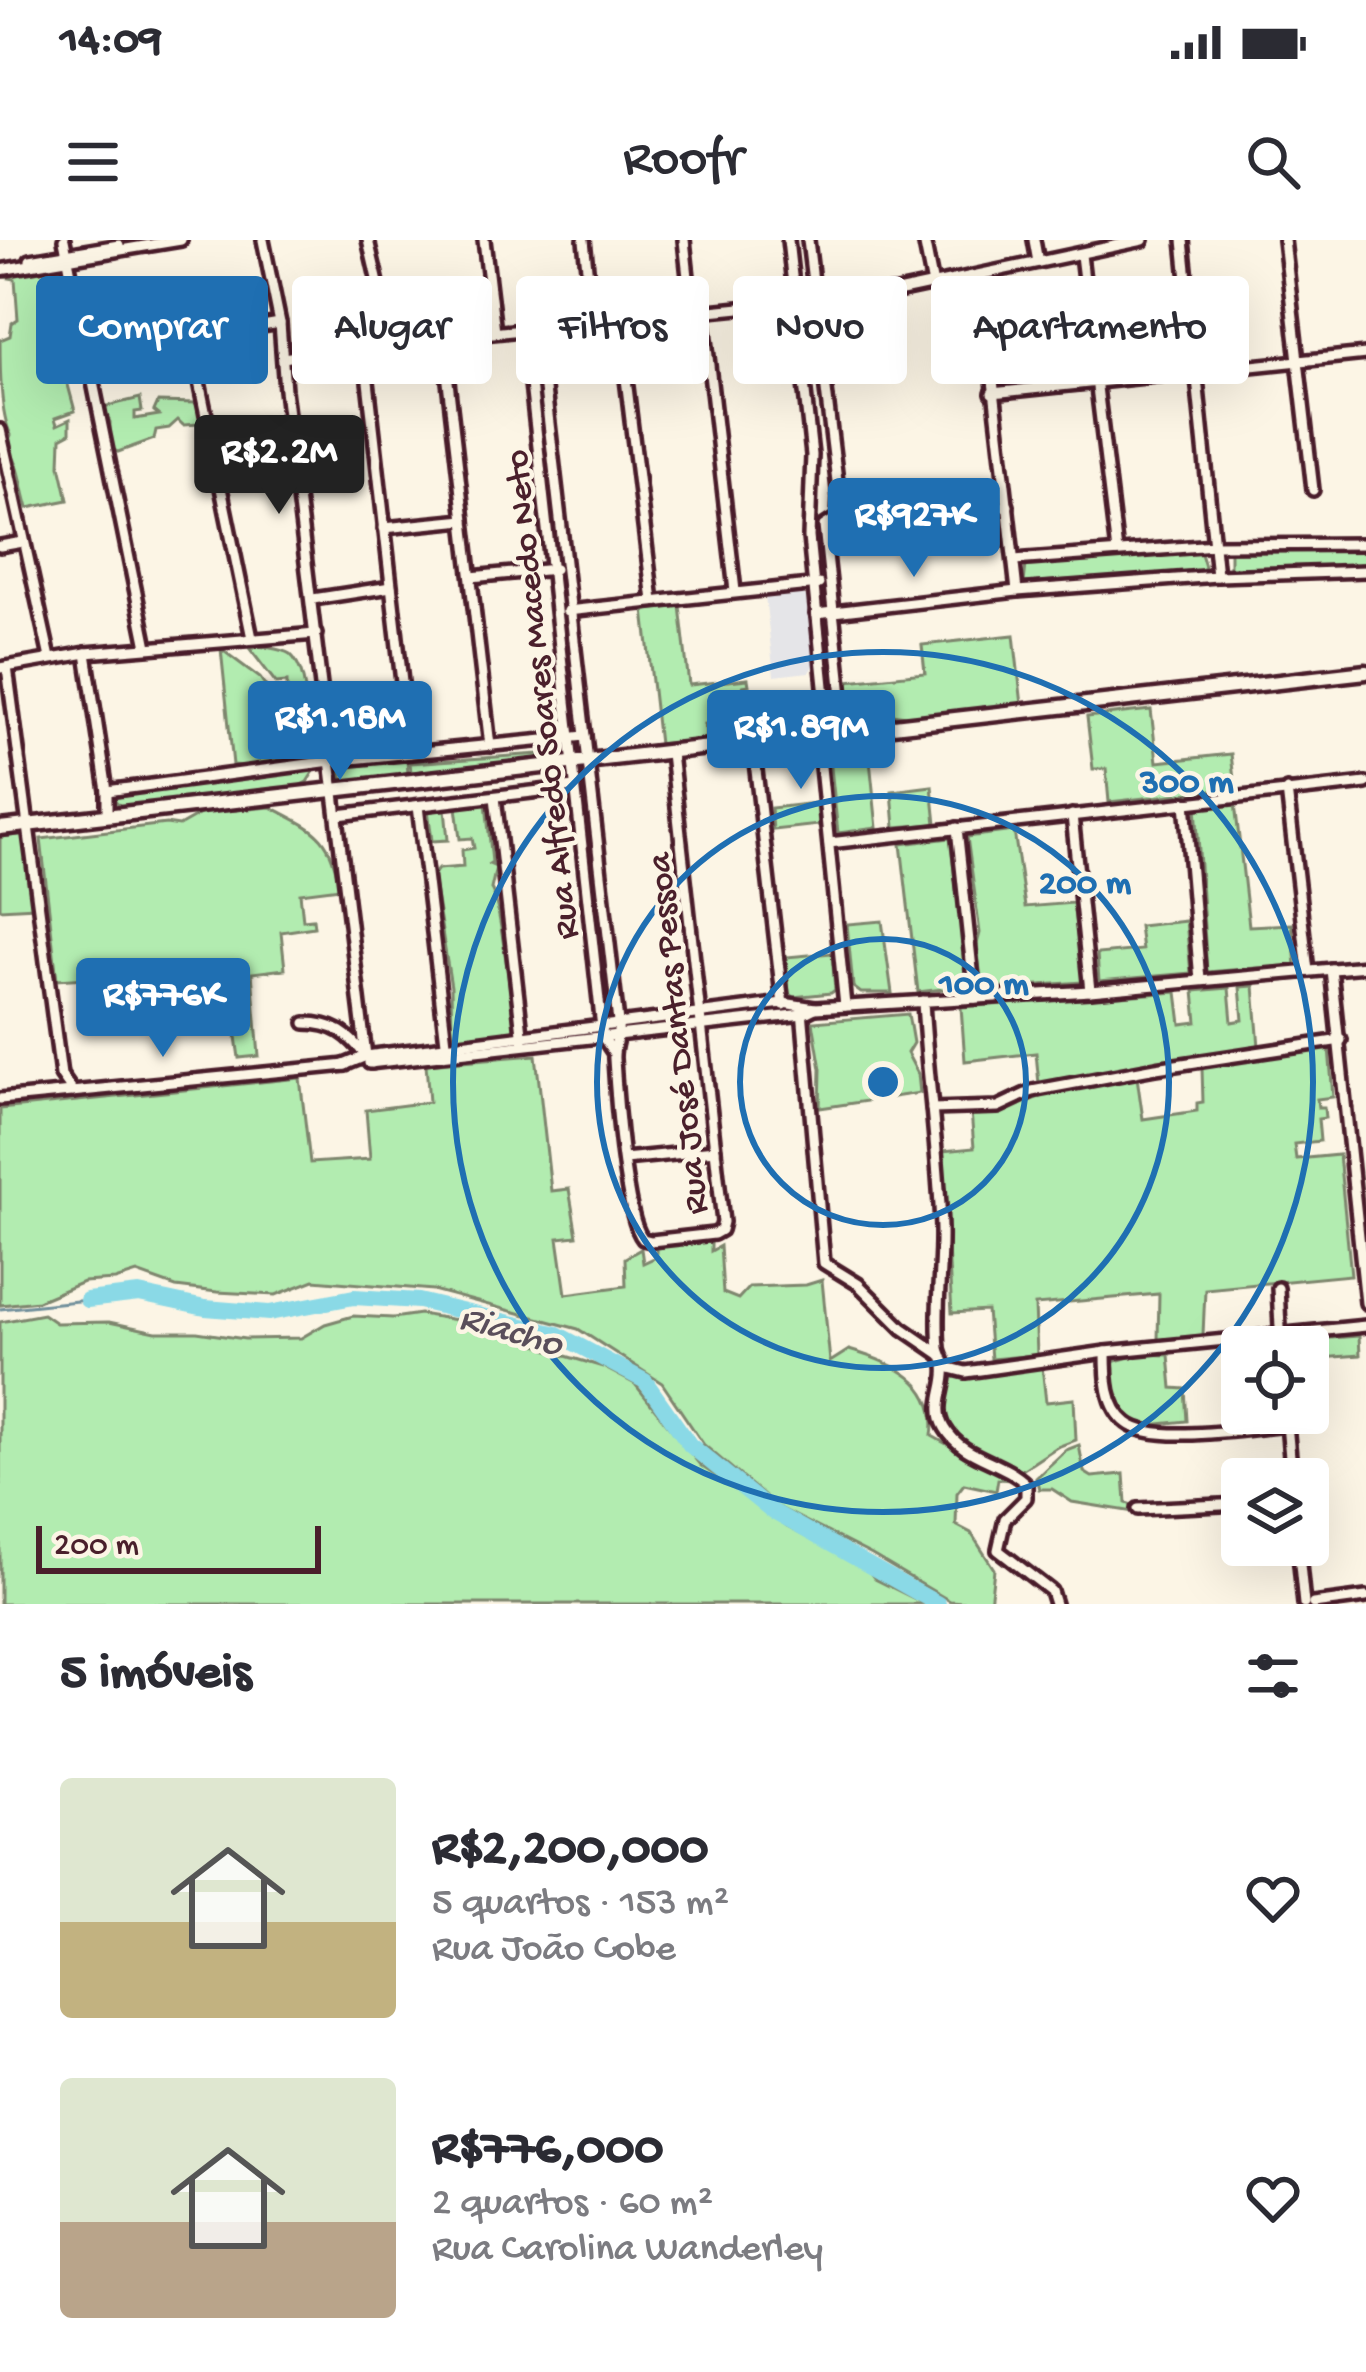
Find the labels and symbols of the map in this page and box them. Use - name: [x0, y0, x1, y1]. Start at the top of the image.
- pin: R$2.2M: [181, 415, 377, 517]
- street label: Rua Alfredo Soares Macedo Neto: [497, 447, 592, 941]
- pin: R$927K: [816, 478, 1012, 580]
- pin: R$1.18M: [229, 681, 451, 783]
- pin: R$1.89M: [690, 690, 912, 792]
- text: 300 m: [1139, 763, 1234, 806]
- street label: Rua José Dantas Pessoa: [640, 850, 721, 1216]
- text: 200 m: [1039, 864, 1132, 907]
- pin: R$776K: [65, 958, 261, 1060]
- text: 100 m: [937, 965, 1029, 1008]
- centre of rings: [862, 1061, 904, 1103]
- water label: Riacho: [453, 1297, 569, 1371]
- scale bar: [36, 1520, 321, 1573]

